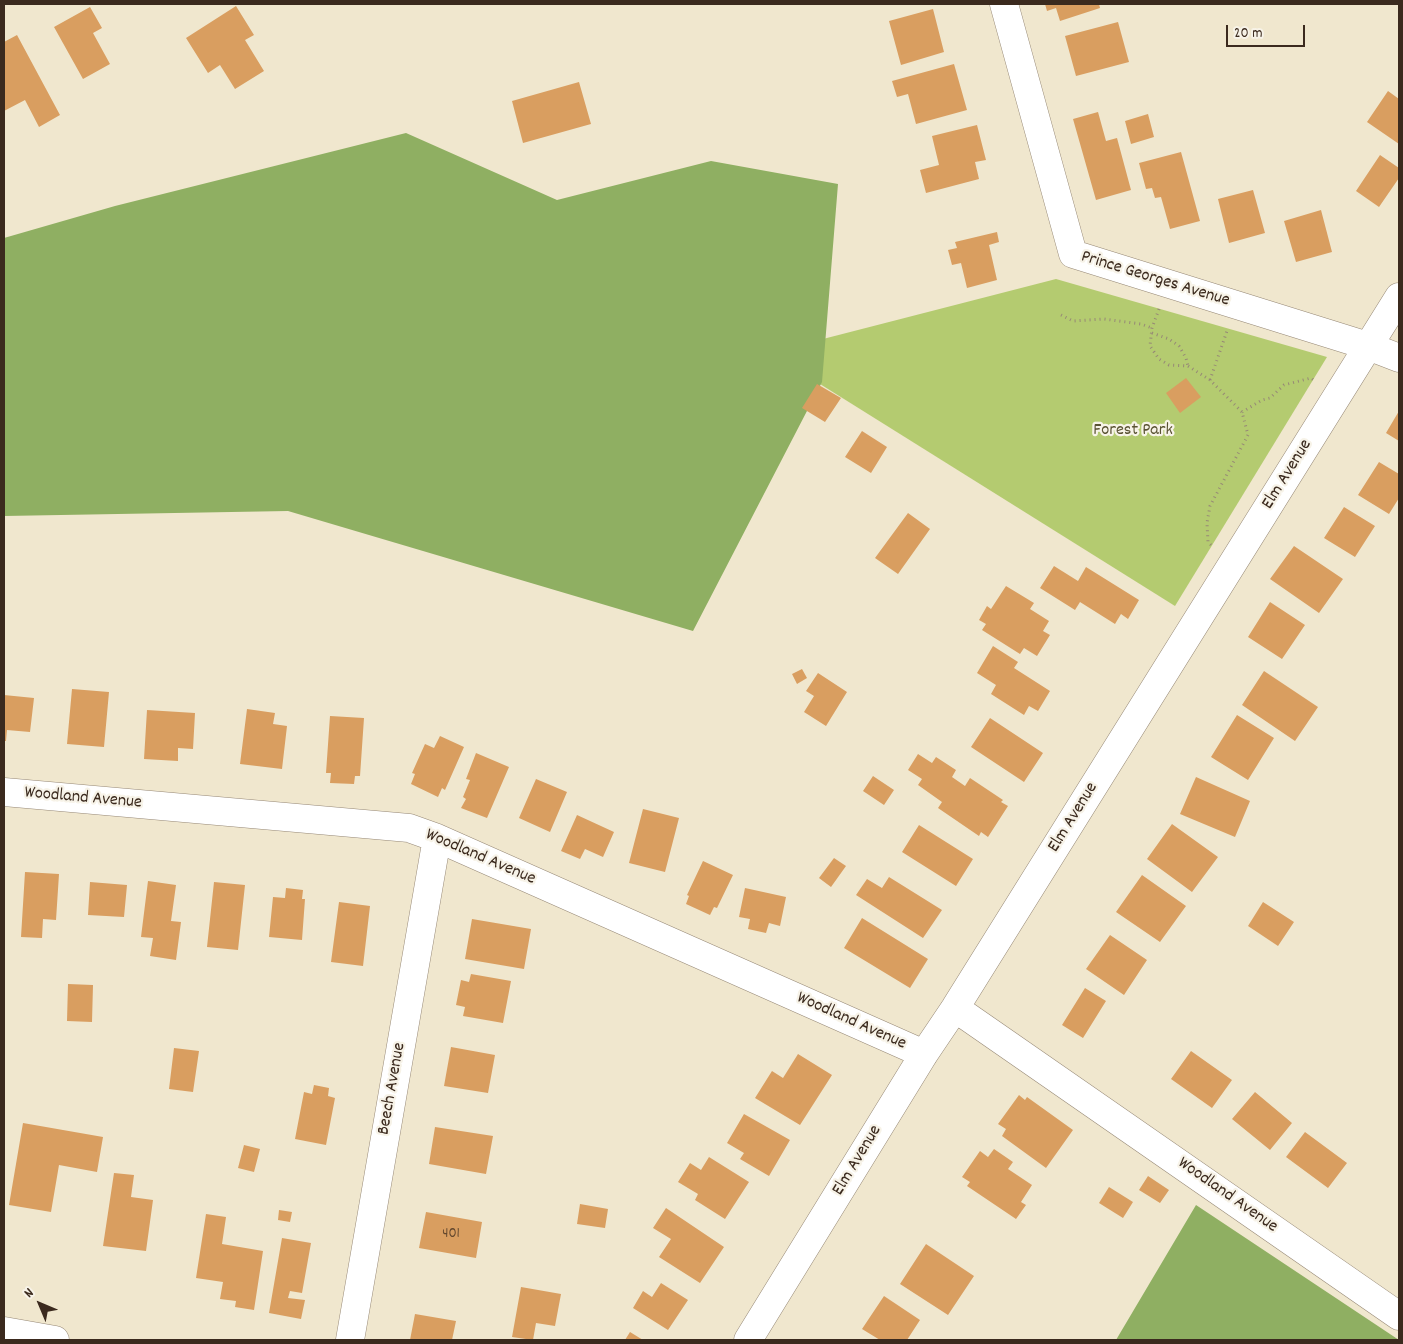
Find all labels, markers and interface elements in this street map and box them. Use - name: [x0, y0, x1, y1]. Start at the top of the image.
- scale bar: [1228, 15, 1307, 47]
- text: 20 m: [1234, 23, 1262, 45]
- street label: Prince Georges Avenue: [1078, 247, 1232, 313]
- park label: Forest Park: [1093, 421, 1173, 443]
- street label: Elm Avenue: [1258, 436, 1318, 514]
- street label: Elm Avenue: [1044, 779, 1104, 857]
- street label: Woodland Avenue: [23, 783, 143, 815]
- street label: Woodland Avenue: [422, 825, 538, 891]
- street label: Woodland Avenue: [793, 988, 909, 1056]
- street label: Beech Avenue: [374, 1041, 412, 1137]
- street label: Elm Avenue: [829, 1122, 887, 1200]
- street label: Woodland Avenue: [1173, 1153, 1281, 1239]
- house number: 401: [442, 1226, 460, 1244]
- north arrow: [15, 1279, 65, 1329]
- text: N: [20, 1284, 39, 1303]

